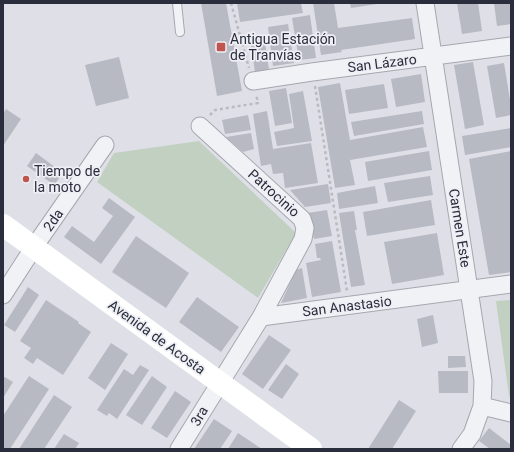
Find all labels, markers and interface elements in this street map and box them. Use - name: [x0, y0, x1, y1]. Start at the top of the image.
- place label: Antigua Estación de Tranvías: [230, 31, 335, 63]
- marker: Antigua Estación de Tranvías: [215, 41, 227, 53]
- street label: San Lázaro: [347, 51, 417, 75]
- place label: Tiempo de la moto: [34, 163, 100, 195]
- street label: Patrocinio: [245, 166, 303, 220]
- marker: Tiempo de la moto: [21, 174, 31, 184]
- street label: Carmen Este: [446, 187, 474, 269]
- street label: 2da: [40, 206, 66, 234]
- street label: San Anastasio: [302, 293, 392, 319]
- street label: Avenida de Acosta: [106, 297, 208, 377]
- street label: 3ra: [187, 403, 211, 429]

